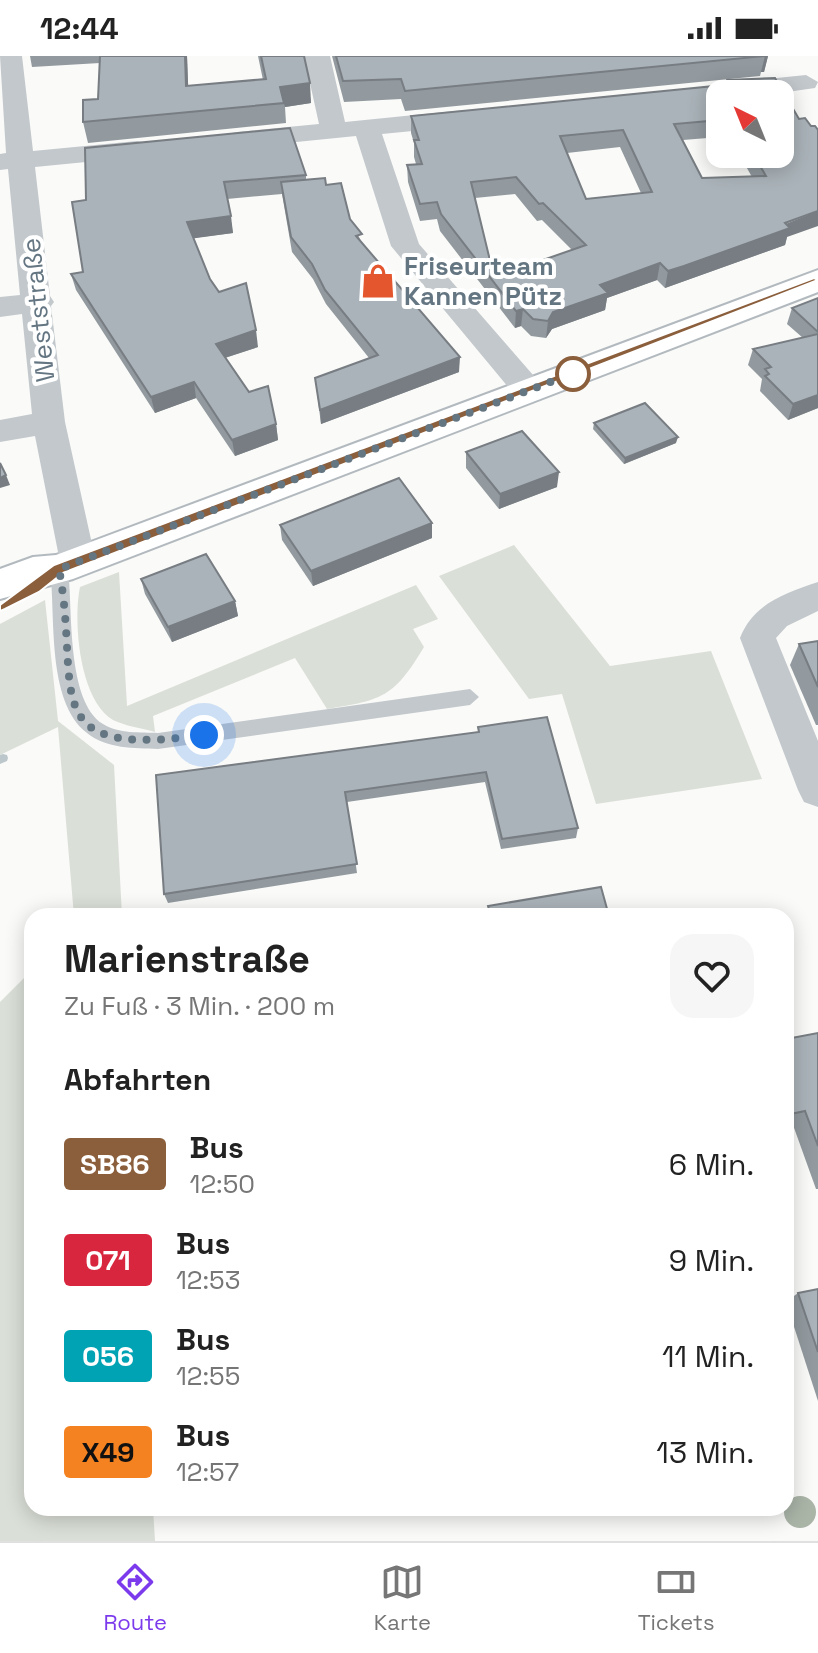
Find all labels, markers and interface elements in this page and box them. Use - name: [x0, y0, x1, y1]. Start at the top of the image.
- text: 12:44: [40, 9, 118, 48]
- north arrow: [706, 80, 794, 168]
- map controls: [706, 80, 794, 168]
- street label: Weststraße: [14, 236, 62, 384]
- place label: Friseurteam Kannen Pütz: [404, 249, 562, 313]
- shop icon: Friseurteam Kannen Pütz: [359, 262, 397, 300]
- unlabelled marker: [556, 357, 590, 391]
- your location: [184, 715, 224, 755]
- button: heart: [670, 934, 754, 1018]
- text: Marienstraße: [64, 935, 310, 983]
- text: Zu Fuß · 3 Min. · 200 m: [64, 989, 335, 1023]
- text: Abfahrten: [64, 1060, 211, 1099]
- text: Bus: [190, 1128, 244, 1167]
- text: 6 Min.: [669, 1145, 754, 1184]
- text: SB86: [80, 1146, 150, 1182]
- text: 12:50: [190, 1167, 255, 1201]
- text: Bus: [176, 1224, 230, 1263]
- text: 9 Min.: [669, 1241, 754, 1280]
- text: 071: [85, 1242, 131, 1278]
- text: 12:53: [176, 1263, 240, 1297]
- text: Bus: [176, 1320, 230, 1359]
- text: 11 Min.: [662, 1337, 754, 1376]
- text: 056: [82, 1338, 134, 1374]
- text: 12:55: [176, 1359, 240, 1393]
- text: Bus: [176, 1416, 230, 1455]
- text: 13 Min.: [656, 1433, 754, 1472]
- text: X49: [81, 1434, 135, 1470]
- text: 12:57: [176, 1455, 239, 1489]
- tab: Route: [103, 1560, 167, 1636]
- tab: Karte: [374, 1560, 431, 1636]
- tab: Tickets: [638, 1560, 715, 1636]

